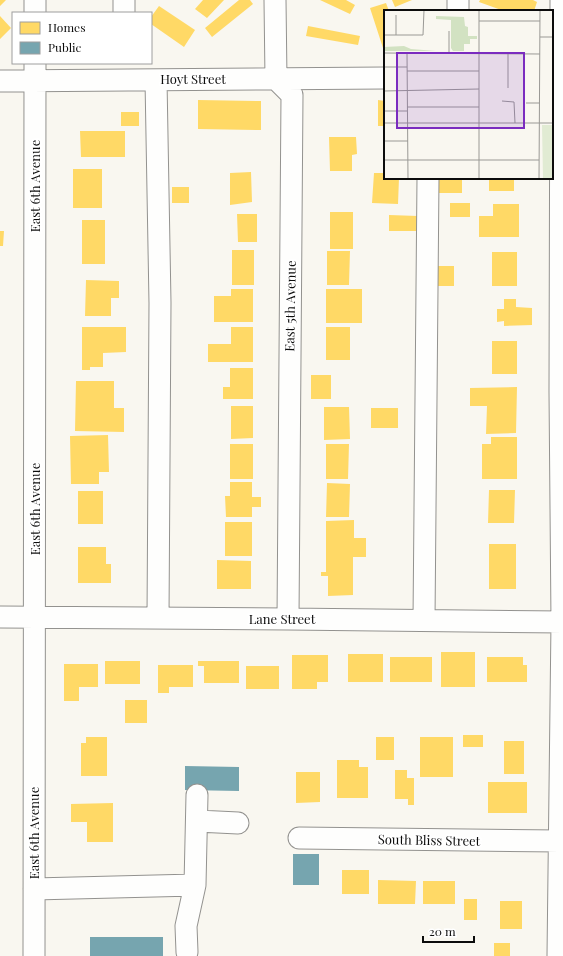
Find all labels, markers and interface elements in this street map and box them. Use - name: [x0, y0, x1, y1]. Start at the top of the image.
- inset map: [384, 10, 553, 179]
- legend: [12, 12, 152, 64]
- text: Homes: [48, 19, 86, 35]
- text: Public: [48, 39, 82, 55]
- street label: Hoyt Street: [160, 70, 226, 87]
- street label: East 6th Avenue: [26, 139, 43, 232]
- street label: East 5th Avenue: [280, 260, 299, 352]
- street label: East 6th Avenue: [26, 462, 43, 555]
- street label: Lane Street: [249, 610, 316, 627]
- street label: East 6th Avenue: [25, 786, 42, 879]
- street label: South Bliss Street: [378, 830, 481, 849]
- scale bar: [423, 918, 474, 944]
- text: 20 m: [429, 923, 456, 939]

